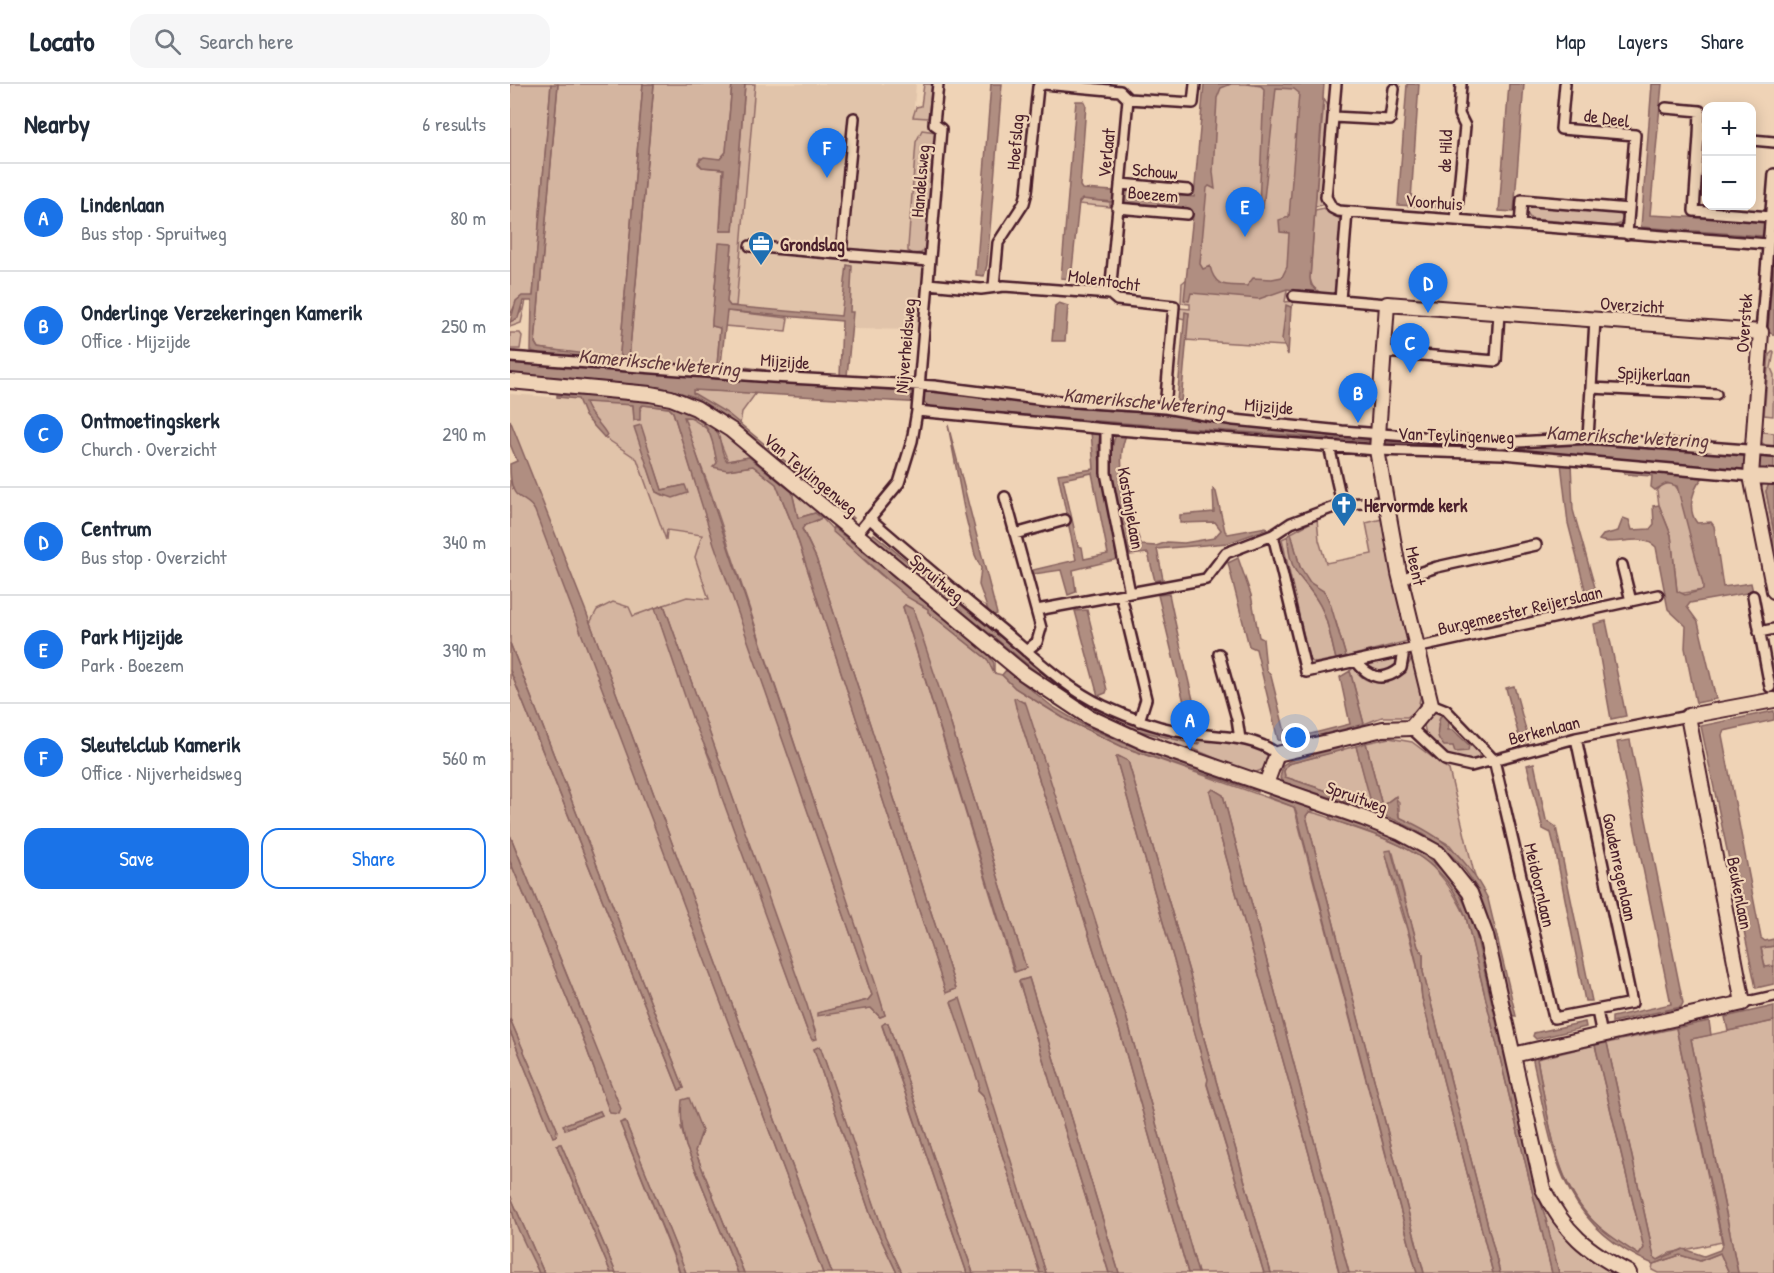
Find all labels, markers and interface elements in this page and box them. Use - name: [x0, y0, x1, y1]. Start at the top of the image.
- search box: [130, 14, 550, 68]
- text: Locato: [30, 22, 94, 60]
- icon: search: [151, 25, 184, 58]
- text: Search here: [199, 26, 293, 56]
- text: Map: [1556, 27, 1585, 56]
- text: Layers: [1618, 27, 1668, 56]
- text: Share: [1701, 27, 1744, 56]
- street label: de Deel: [1582, 102, 1632, 134]
- map controls: [1702, 102, 1756, 210]
- button: +: [1702, 102, 1756, 156]
- text: Nearby: [24, 106, 90, 141]
- text: 6 results: [422, 110, 486, 137]
- street label: Hoefslag: [1000, 113, 1030, 171]
- street label: Verlaat: [1091, 126, 1121, 179]
- pin: F: [808, 128, 846, 178]
- street label: de Hild: [1432, 129, 1458, 173]
- street label: Handelsweg: [904, 144, 936, 218]
- button: −: [1702, 156, 1756, 210]
- street label: Schouw: [1131, 157, 1179, 185]
- street label: Boezem: [1127, 179, 1179, 209]
- pin: E: [1226, 188, 1264, 237]
- street label: Voorhuis: [1405, 188, 1464, 216]
- text: Lindenlaan: [81, 189, 164, 219]
- text: A: [39, 204, 48, 231]
- text: 80 m: [450, 204, 486, 231]
- text: Bus stop · Spruitweg: [81, 219, 227, 246]
- office icon: Grondslag: [746, 229, 776, 267]
- place label: Grondslag: [780, 232, 845, 258]
- street label: Molentocht: [1066, 263, 1142, 298]
- pin: D: [1408, 264, 1448, 313]
- street label: Overzicht: [1599, 290, 1665, 320]
- street label: Overstek: [1729, 292, 1759, 353]
- text: Onderlinge Verzekeringen Kamerik: [81, 297, 362, 327]
- street label: Nijverheidsweg: [888, 297, 922, 395]
- text: B: [38, 312, 49, 339]
- text: 250 m: [441, 312, 486, 339]
- pin: C: [1390, 324, 1430, 373]
- text: Office · Mijzijde: [81, 327, 191, 354]
- water label: Kameriksche Wetering: [577, 341, 742, 384]
- street label: Mijzijde: [760, 347, 810, 375]
- street label: Spijkerlaan: [1617, 360, 1691, 388]
- pin: B: [1338, 374, 1378, 423]
- water label: Kameriksche Wetering: [1062, 380, 1227, 423]
- street label: Mijzijde: [1243, 391, 1295, 421]
- text: Ontmoetingskerk: [81, 405, 220, 435]
- water label: Kameriksche Wetering: [1545, 418, 1710, 455]
- text: C: [38, 420, 49, 447]
- text: 290 m: [442, 420, 486, 447]
- street label: Van Teylingenweg: [1397, 420, 1515, 450]
- street label: Van Teylingenweg: [758, 427, 864, 521]
- text: Church · Overzicht: [81, 435, 216, 462]
- street label: Kastanjelaan: [1111, 465, 1151, 551]
- church icon: Hervormde kerk: [1329, 490, 1359, 528]
- place label: Hervormde kerk: [1364, 493, 1468, 518]
- text: Centrum: [81, 513, 152, 543]
- text: D: [39, 528, 48, 555]
- text: 340 m: [442, 528, 486, 555]
- text: Bus stop · Overzicht: [81, 543, 227, 570]
- street label: Meent: [1400, 544, 1432, 589]
- street label: Spruitweg: [905, 548, 969, 608]
- street label: Burgemeester Reijerslaan: [1435, 579, 1605, 641]
- text: Park Mijzijde: [81, 621, 183, 651]
- text: E: [39, 636, 48, 663]
- text: 390 m: [443, 636, 486, 663]
- text: Park · Boezem: [81, 651, 184, 678]
- pin: A: [1170, 700, 1210, 750]
- street label: Berkenlaan: [1506, 709, 1582, 751]
- your location: [1281, 723, 1310, 752]
- text: Sleutelclub Kamerik: [81, 729, 240, 759]
- text: F: [40, 744, 47, 771]
- text: 560 m: [442, 744, 486, 771]
- text: Office · Nijverheidsweg: [81, 759, 242, 786]
- street label: Spruitweg: [1323, 774, 1391, 820]
- street label: Goudenregenlaan: [1596, 811, 1644, 923]
- button: Save: [24, 828, 249, 889]
- button: Share: [261, 828, 486, 889]
- street label: Meidoornlaan: [1518, 841, 1562, 929]
- street label: Beukenlaan: [1721, 855, 1759, 931]

